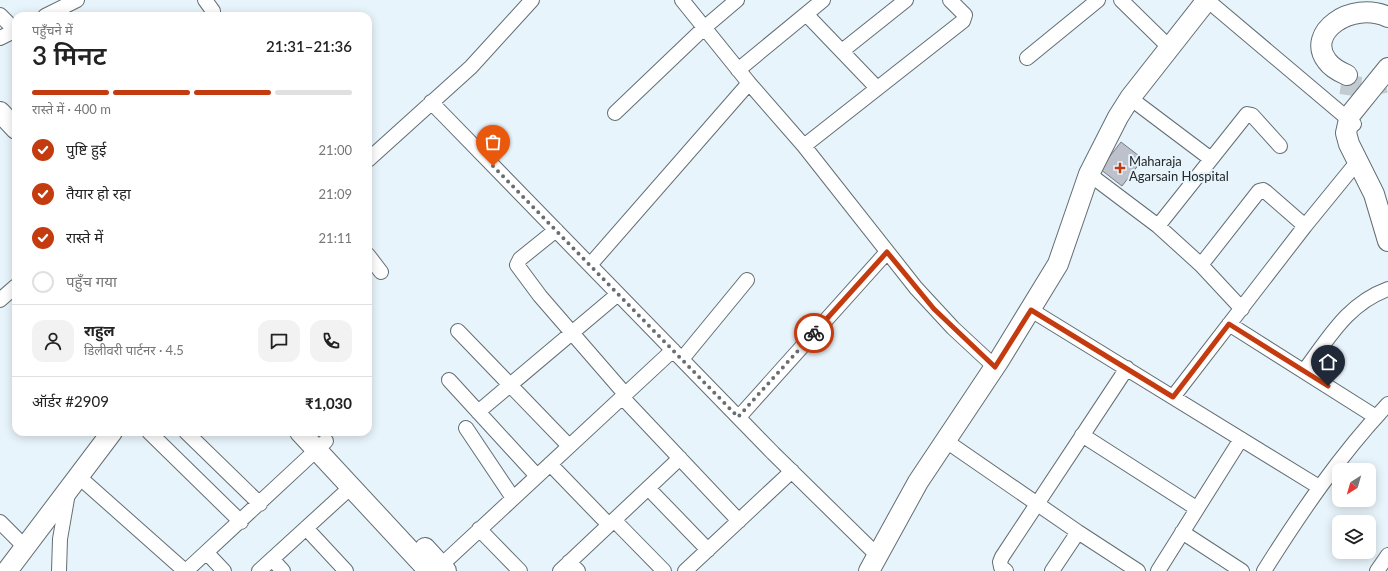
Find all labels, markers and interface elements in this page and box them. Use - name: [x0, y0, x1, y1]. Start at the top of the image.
- text: पहुँचने में: [32, 22, 73, 38]
- text: 21:31–21:36: [266, 37, 352, 55]
- text: 3 मिनट: [32, 39, 106, 71]
- text: रास्ते में · 400 m: [32, 101, 111, 117]
- pin: [476, 125, 510, 166]
- icon: bag: [482, 131, 504, 153]
- icon: check: [32, 139, 54, 161]
- text: पुष्टि हुई: [66, 140, 106, 158]
- text: 21:00: [319, 142, 352, 158]
- place label: Maharaja Agarsain Hospital: [1129, 153, 1229, 184]
- marker: Maharaja Agarsain Hospital: [1114, 162, 1126, 174]
- icon: check: [32, 183, 54, 205]
- text: तैयार हो रहा: [66, 184, 131, 202]
- text: 21:09: [319, 186, 352, 202]
- icon: check: [32, 227, 54, 249]
- text: रास्ते में: [66, 228, 103, 246]
- text: 21:11: [319, 230, 352, 246]
- text: पहुँच गया: [66, 272, 117, 290]
- courier: [794, 313, 834, 353]
- button: person: [32, 320, 74, 362]
- button: chat: [258, 320, 300, 362]
- button: phone: [310, 320, 352, 362]
- text: राहुल: [84, 321, 115, 339]
- icon: bike: [803, 322, 825, 344]
- text: डिलीवरी पार्टनर · 4.5: [84, 342, 184, 358]
- pin: [1311, 345, 1345, 386]
- icon: home: [1317, 351, 1339, 373]
- text: ऑर्डर #2909: [32, 392, 109, 410]
- text: ₹1,030: [305, 394, 352, 412]
- north arrow: [1332, 463, 1376, 507]
- map controls: [1332, 463, 1376, 559]
- button: layers: [1332, 515, 1376, 559]

